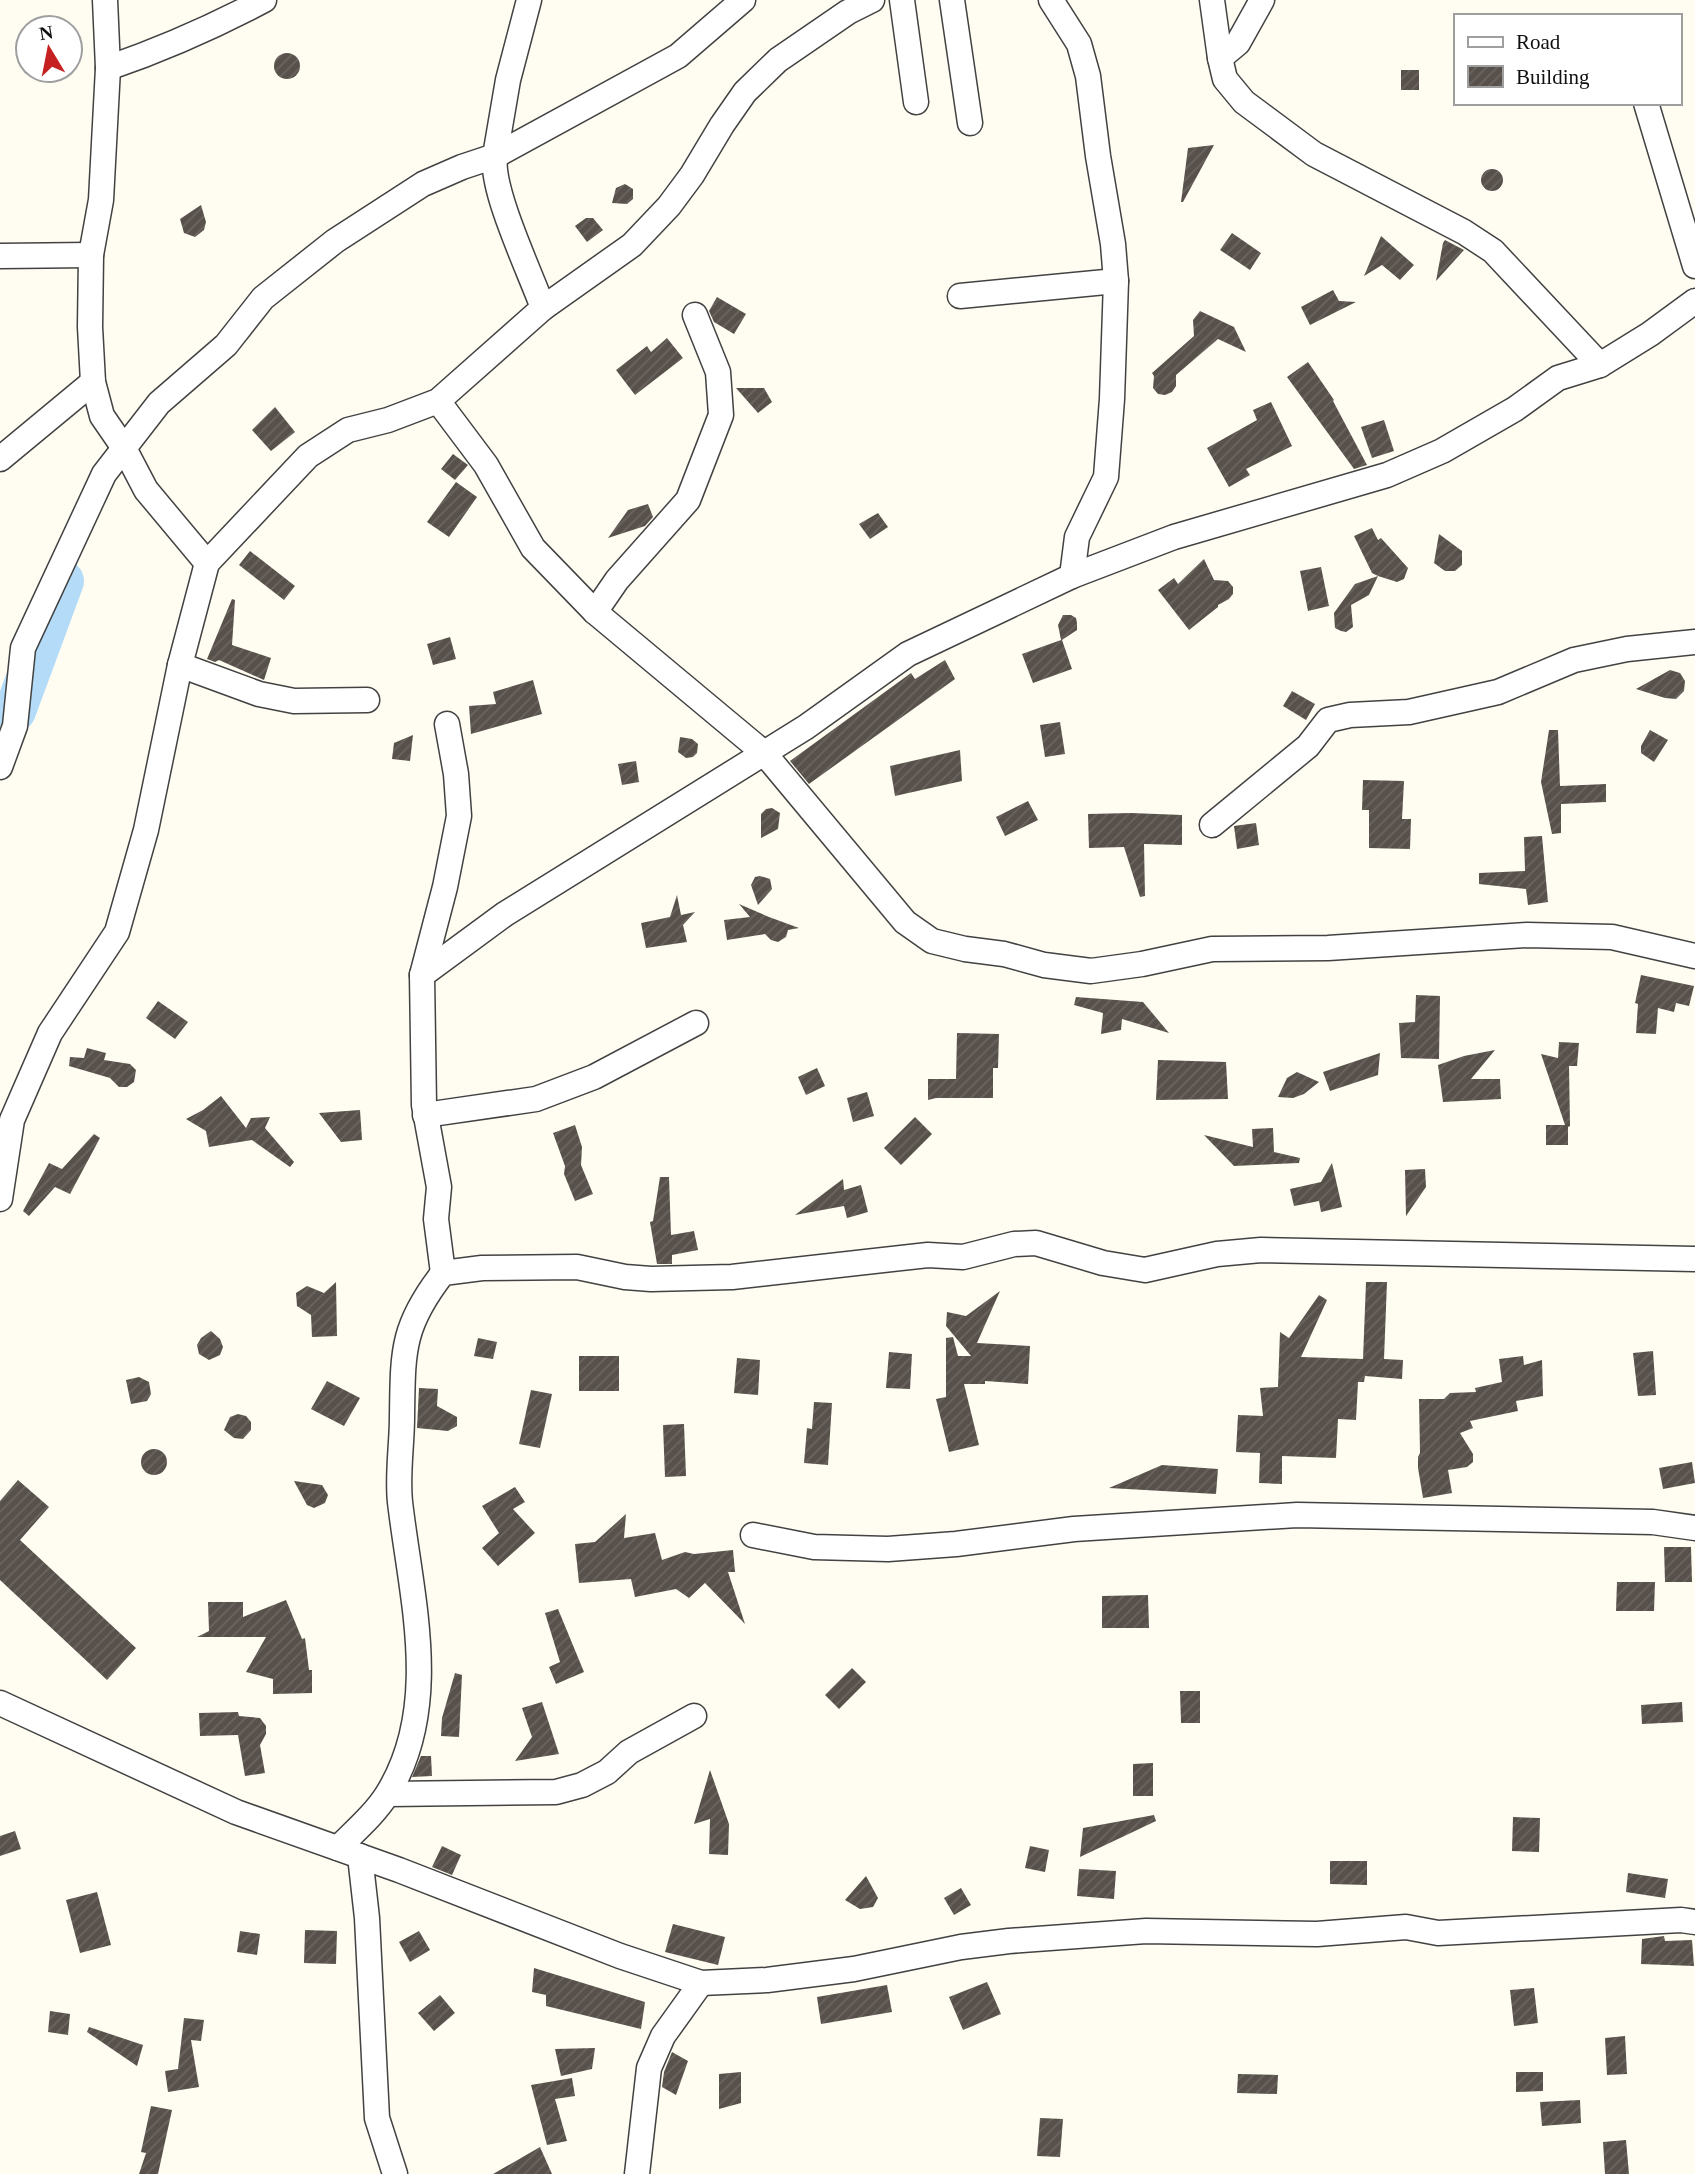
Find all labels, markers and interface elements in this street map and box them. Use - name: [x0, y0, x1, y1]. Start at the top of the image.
- north arrow: [14, 14, 84, 84]
- legend: [1454, 14, 1681, 105]
- text: N: [38, 21, 55, 44]
- text: Road: [1516, 30, 1561, 54]
- text: Building: [1516, 65, 1590, 89]

